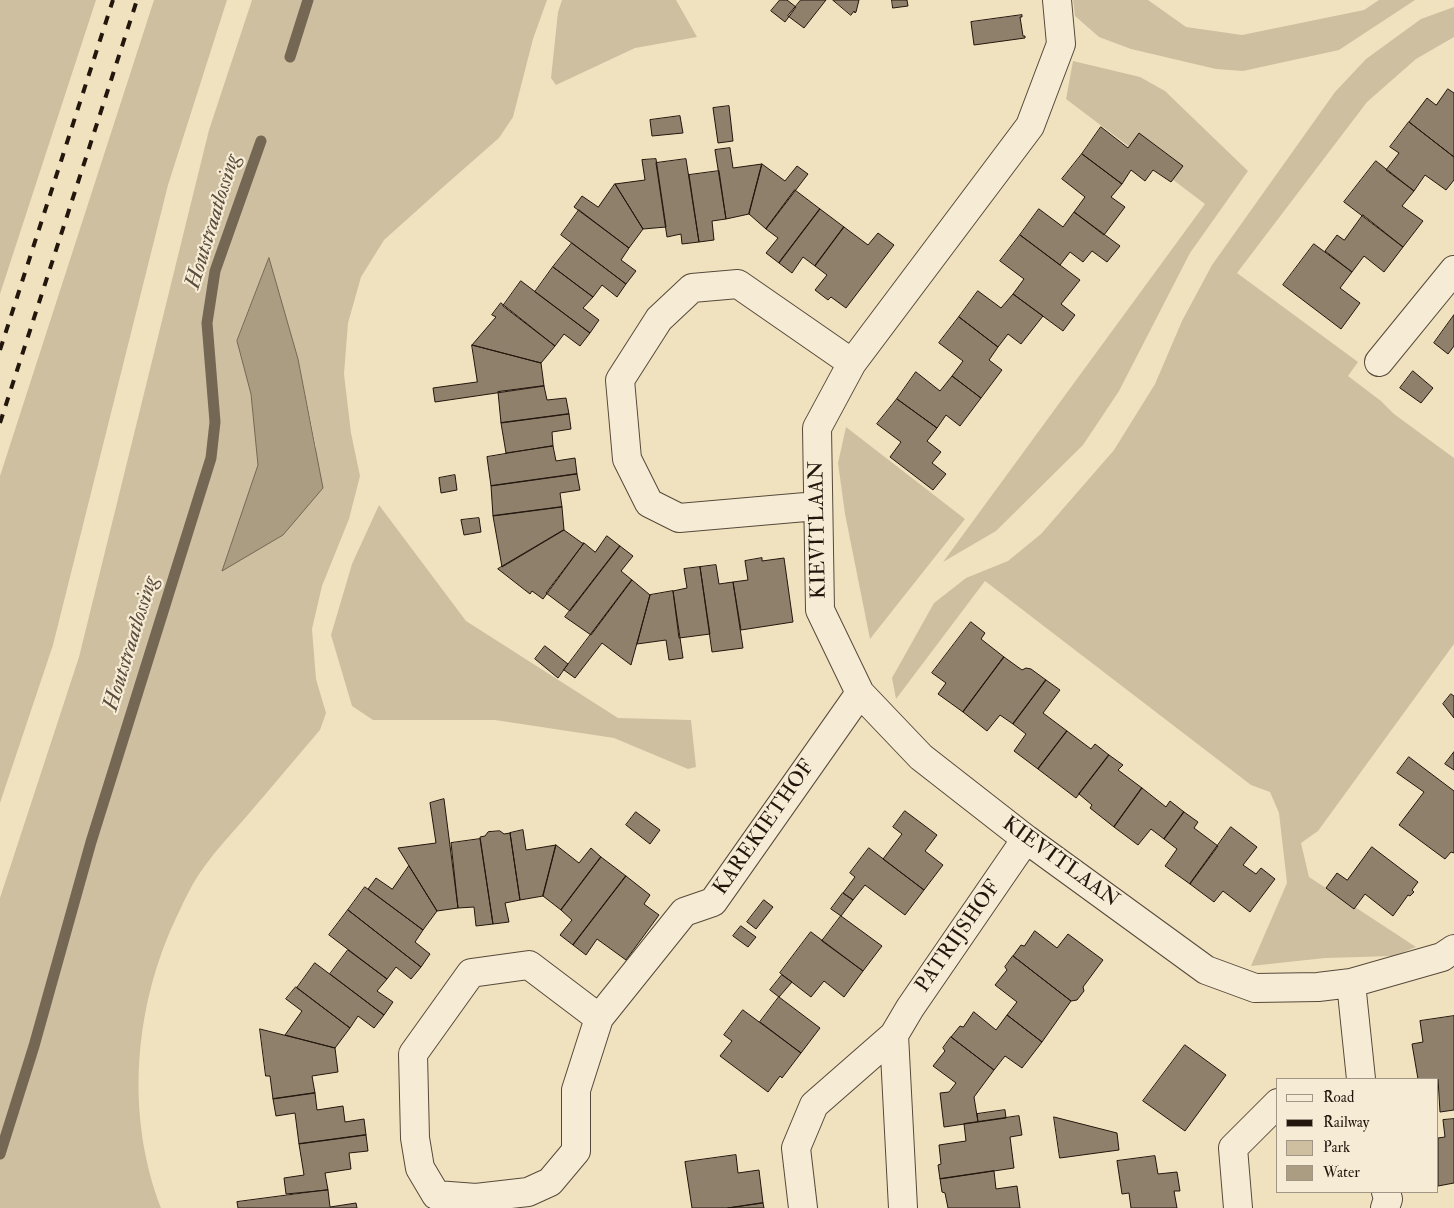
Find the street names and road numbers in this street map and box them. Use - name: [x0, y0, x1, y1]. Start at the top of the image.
- street label: KIEVITLAAN: [805, 461, 833, 599]
- street label: KAREKIETHOF: [709, 756, 821, 900]
- street label: KIEVITLAAN: [997, 812, 1123, 914]
- street label: PATRIJSHOF: [911, 876, 1007, 998]

